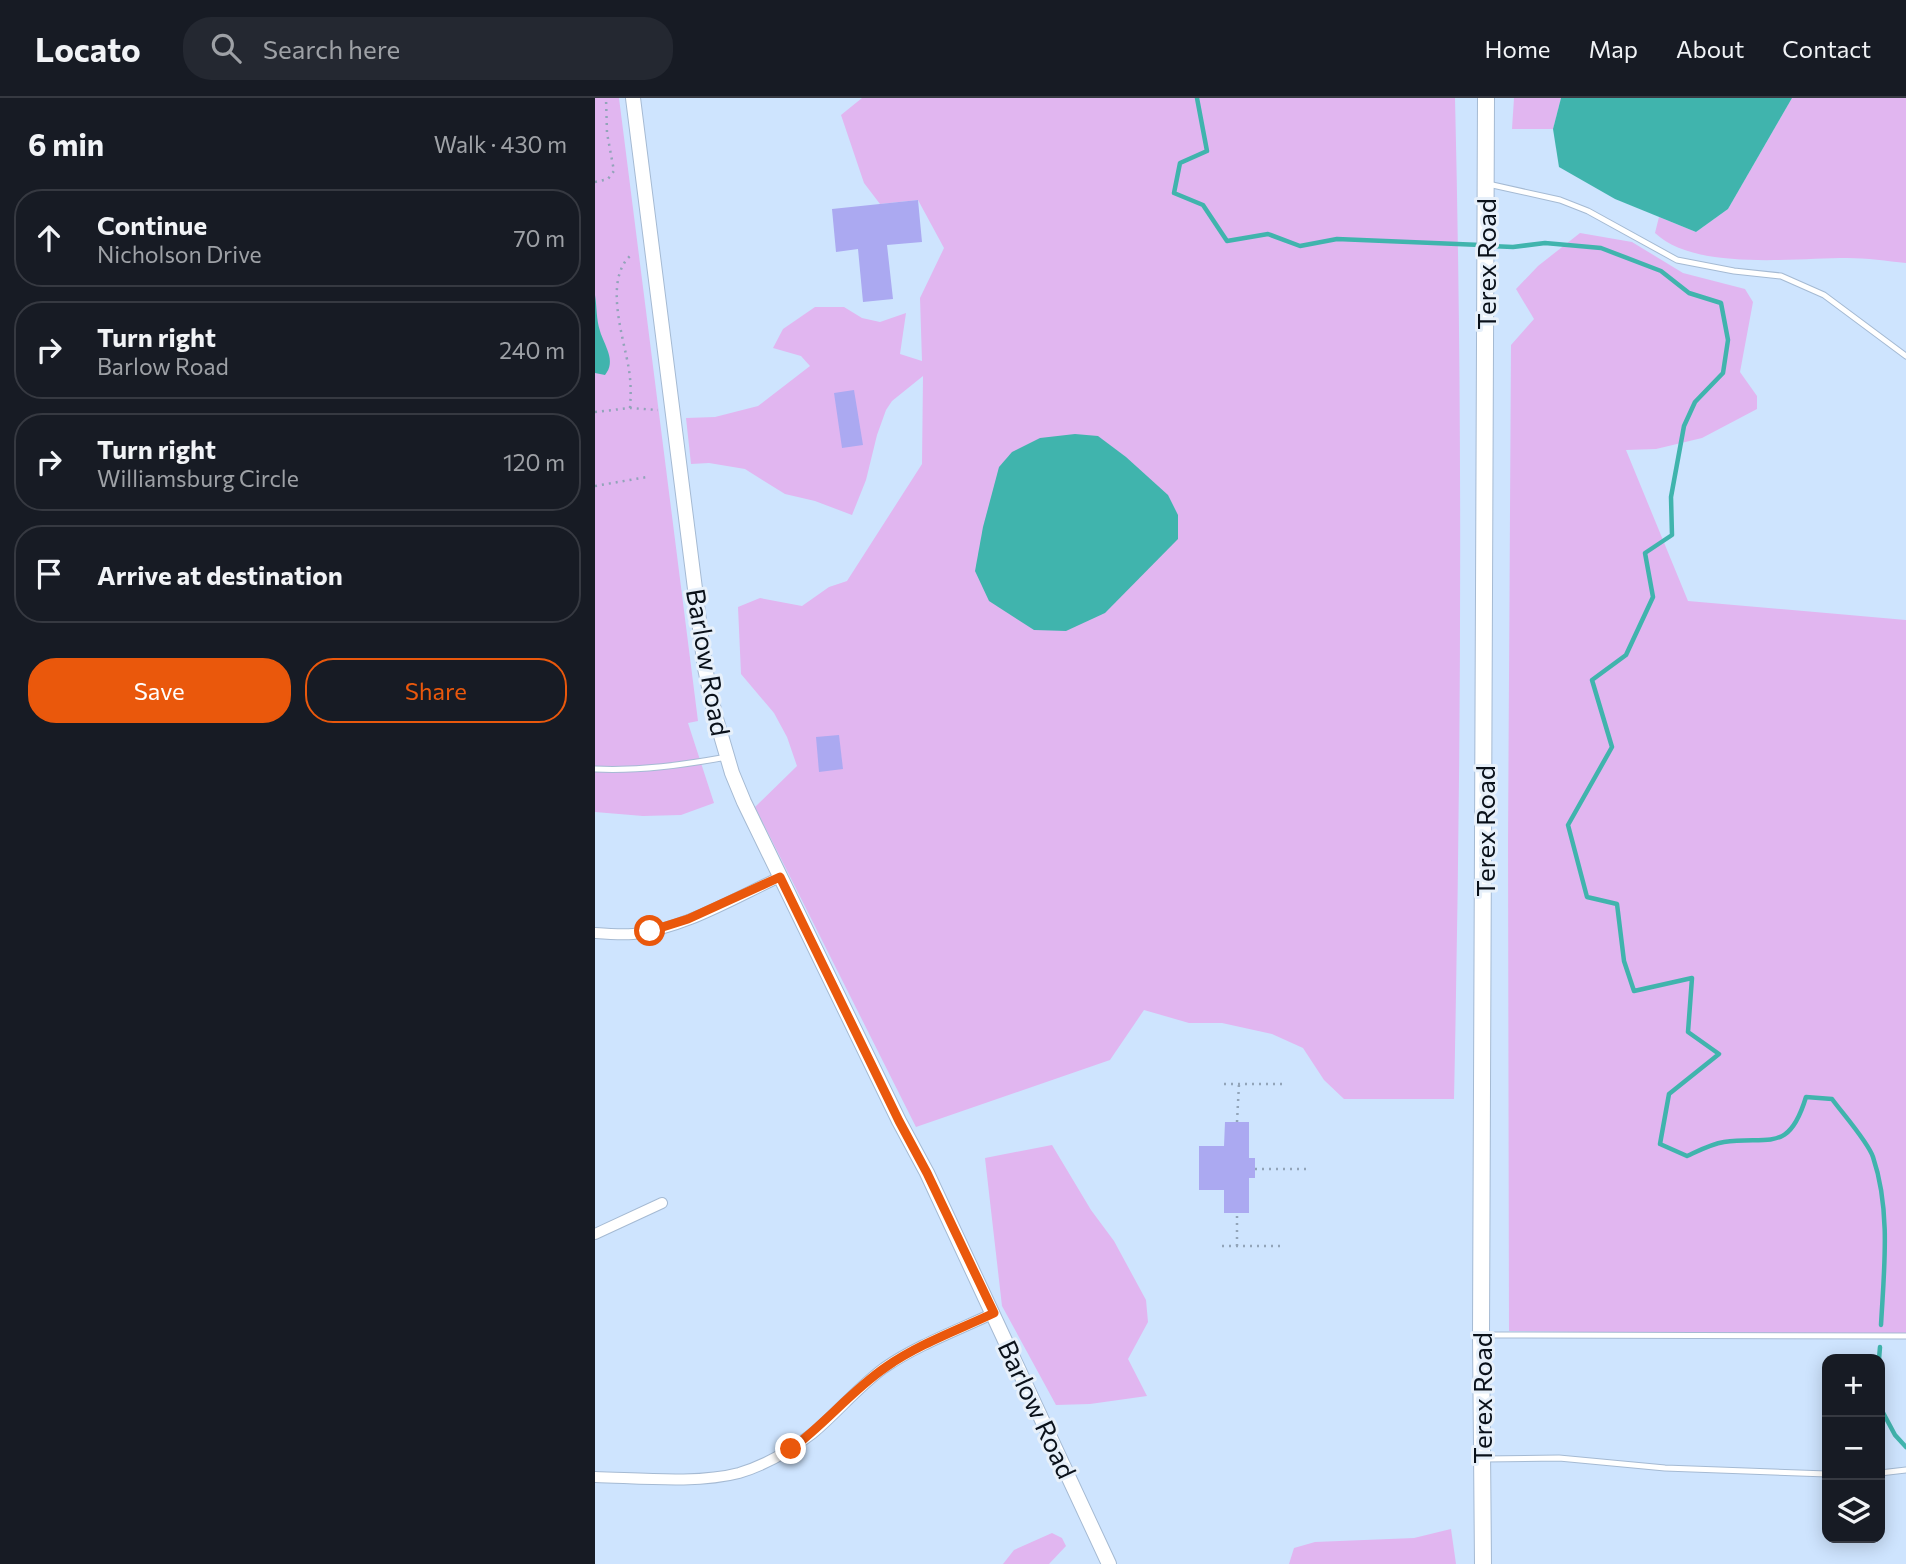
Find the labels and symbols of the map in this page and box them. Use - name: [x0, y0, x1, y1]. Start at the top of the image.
- street label: Terex Road: [1470, 198, 1501, 330]
- street label: Barlow Road: [681, 586, 737, 738]
- street label: Terex Road: [1469, 765, 1500, 897]
- route start: [634, 915, 665, 946]
- street label: Terex Road: [1466, 1332, 1497, 1464]
- street label: Barlow Road: [992, 1335, 1084, 1483]
- route end: [775, 1433, 806, 1464]

